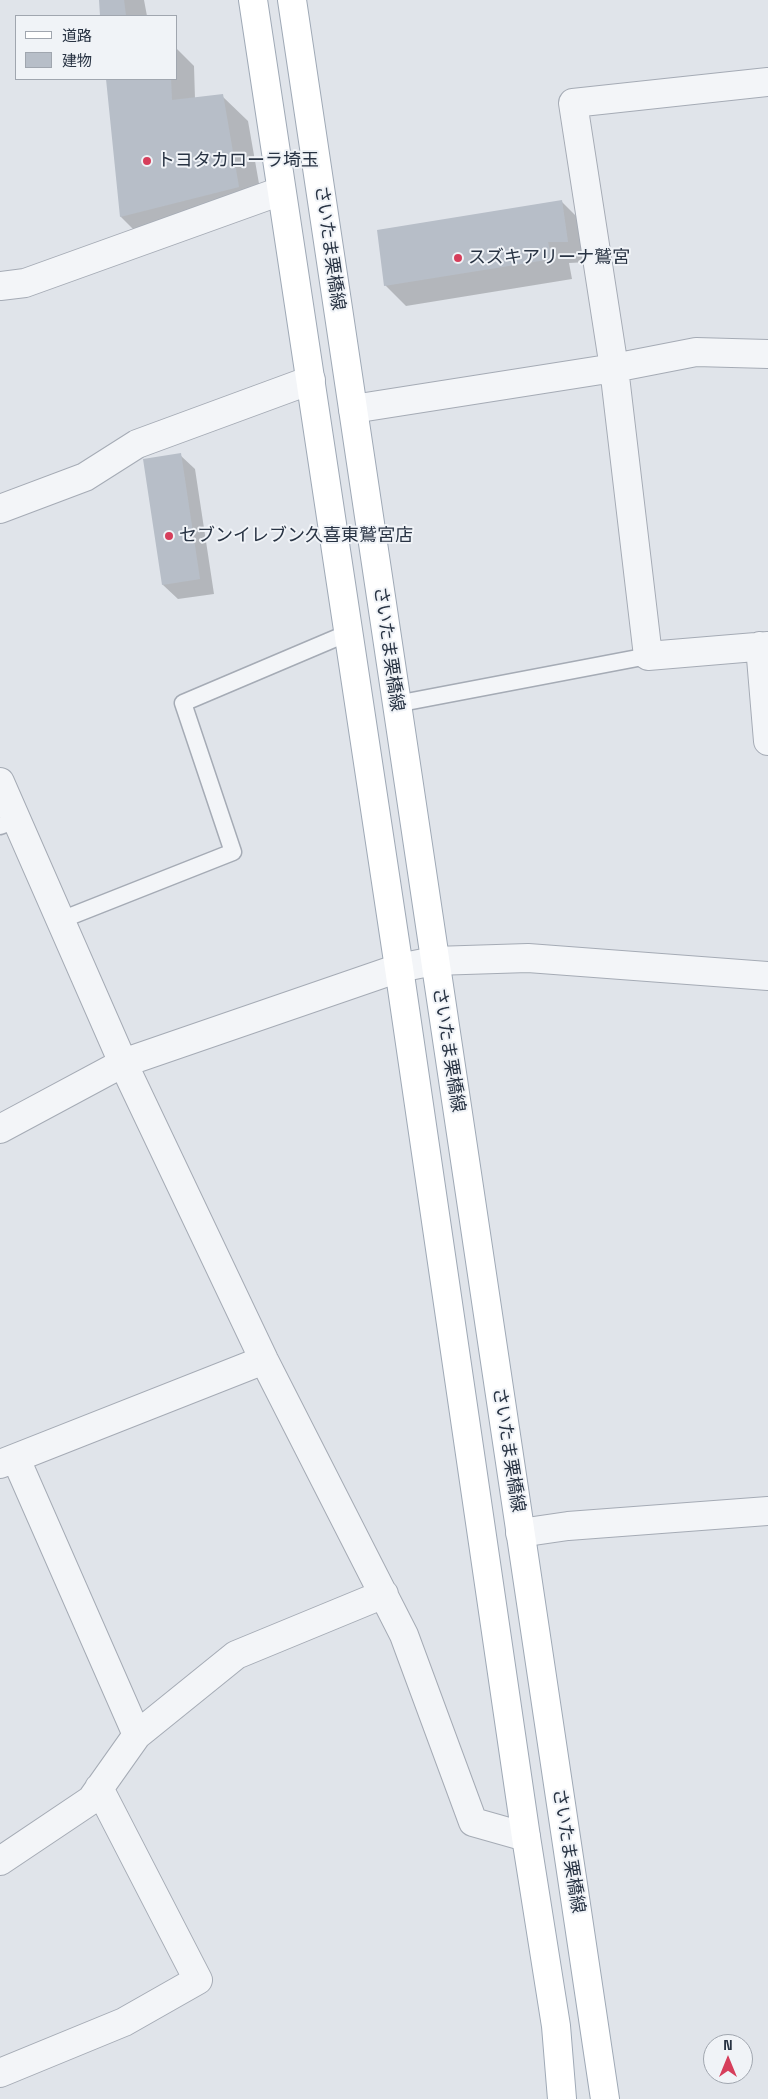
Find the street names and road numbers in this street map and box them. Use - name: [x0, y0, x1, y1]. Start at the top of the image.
- street label: さいたま栗橋線: [310, 184, 348, 312]
- street label: さいたま栗橋線: [369, 585, 407, 713]
- street label: さいたま栗橋線: [427, 986, 469, 1114]
- street label: さいたま栗橋線: [487, 1386, 529, 1514]
- street label: さいたま栗橋線: [547, 1787, 589, 1915]

